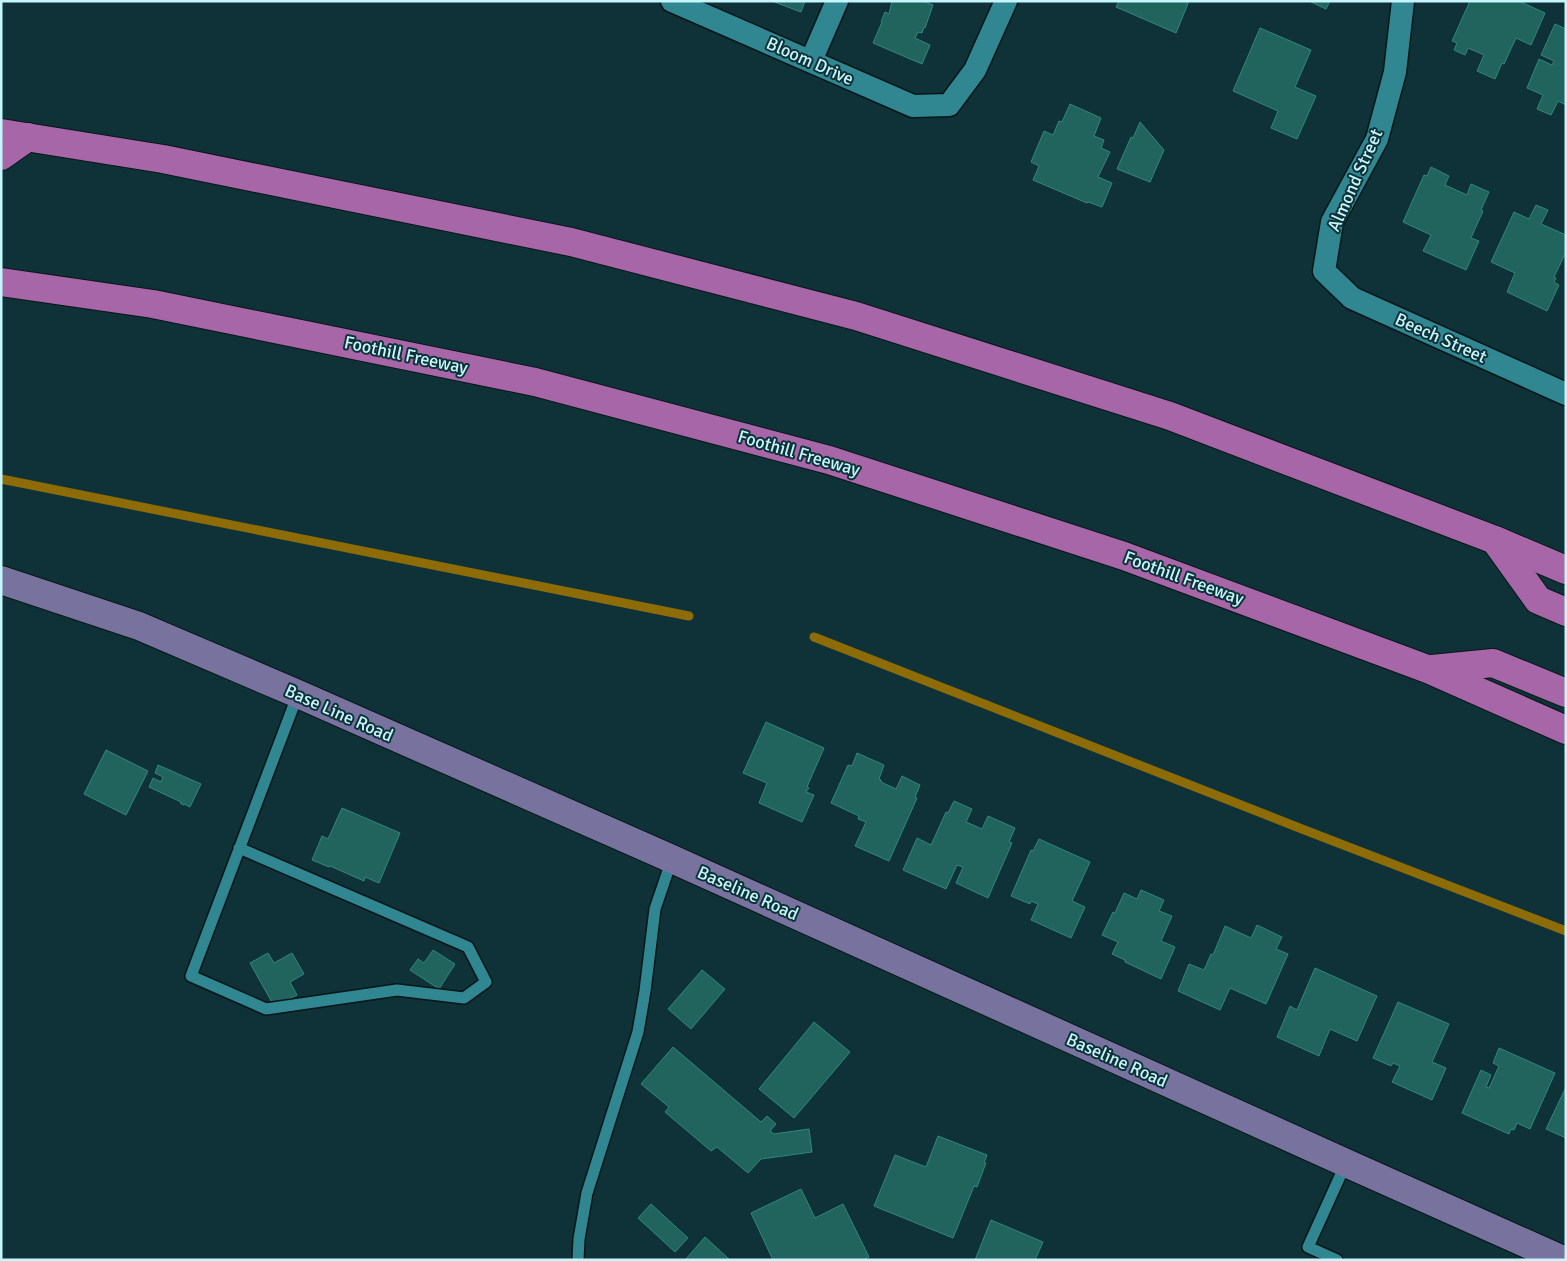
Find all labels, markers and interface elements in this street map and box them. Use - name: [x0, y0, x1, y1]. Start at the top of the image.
- street label: Bloom Drive: [763, 32, 857, 90]
- street label: Almond Street: [1323, 125, 1387, 235]
- street label: Beech Street: [1392, 308, 1490, 368]
- street label: Foothill Freeway: [342, 331, 470, 379]
- street label: Foothill Freeway: [735, 425, 863, 481]
- street label: Foothill Freeway: [1121, 546, 1247, 610]
- street label: Base Line Road: [281, 679, 397, 747]
- street label: Baseline Road: [694, 861, 802, 925]
- street label: Baseline Road: [1063, 1028, 1171, 1092]

